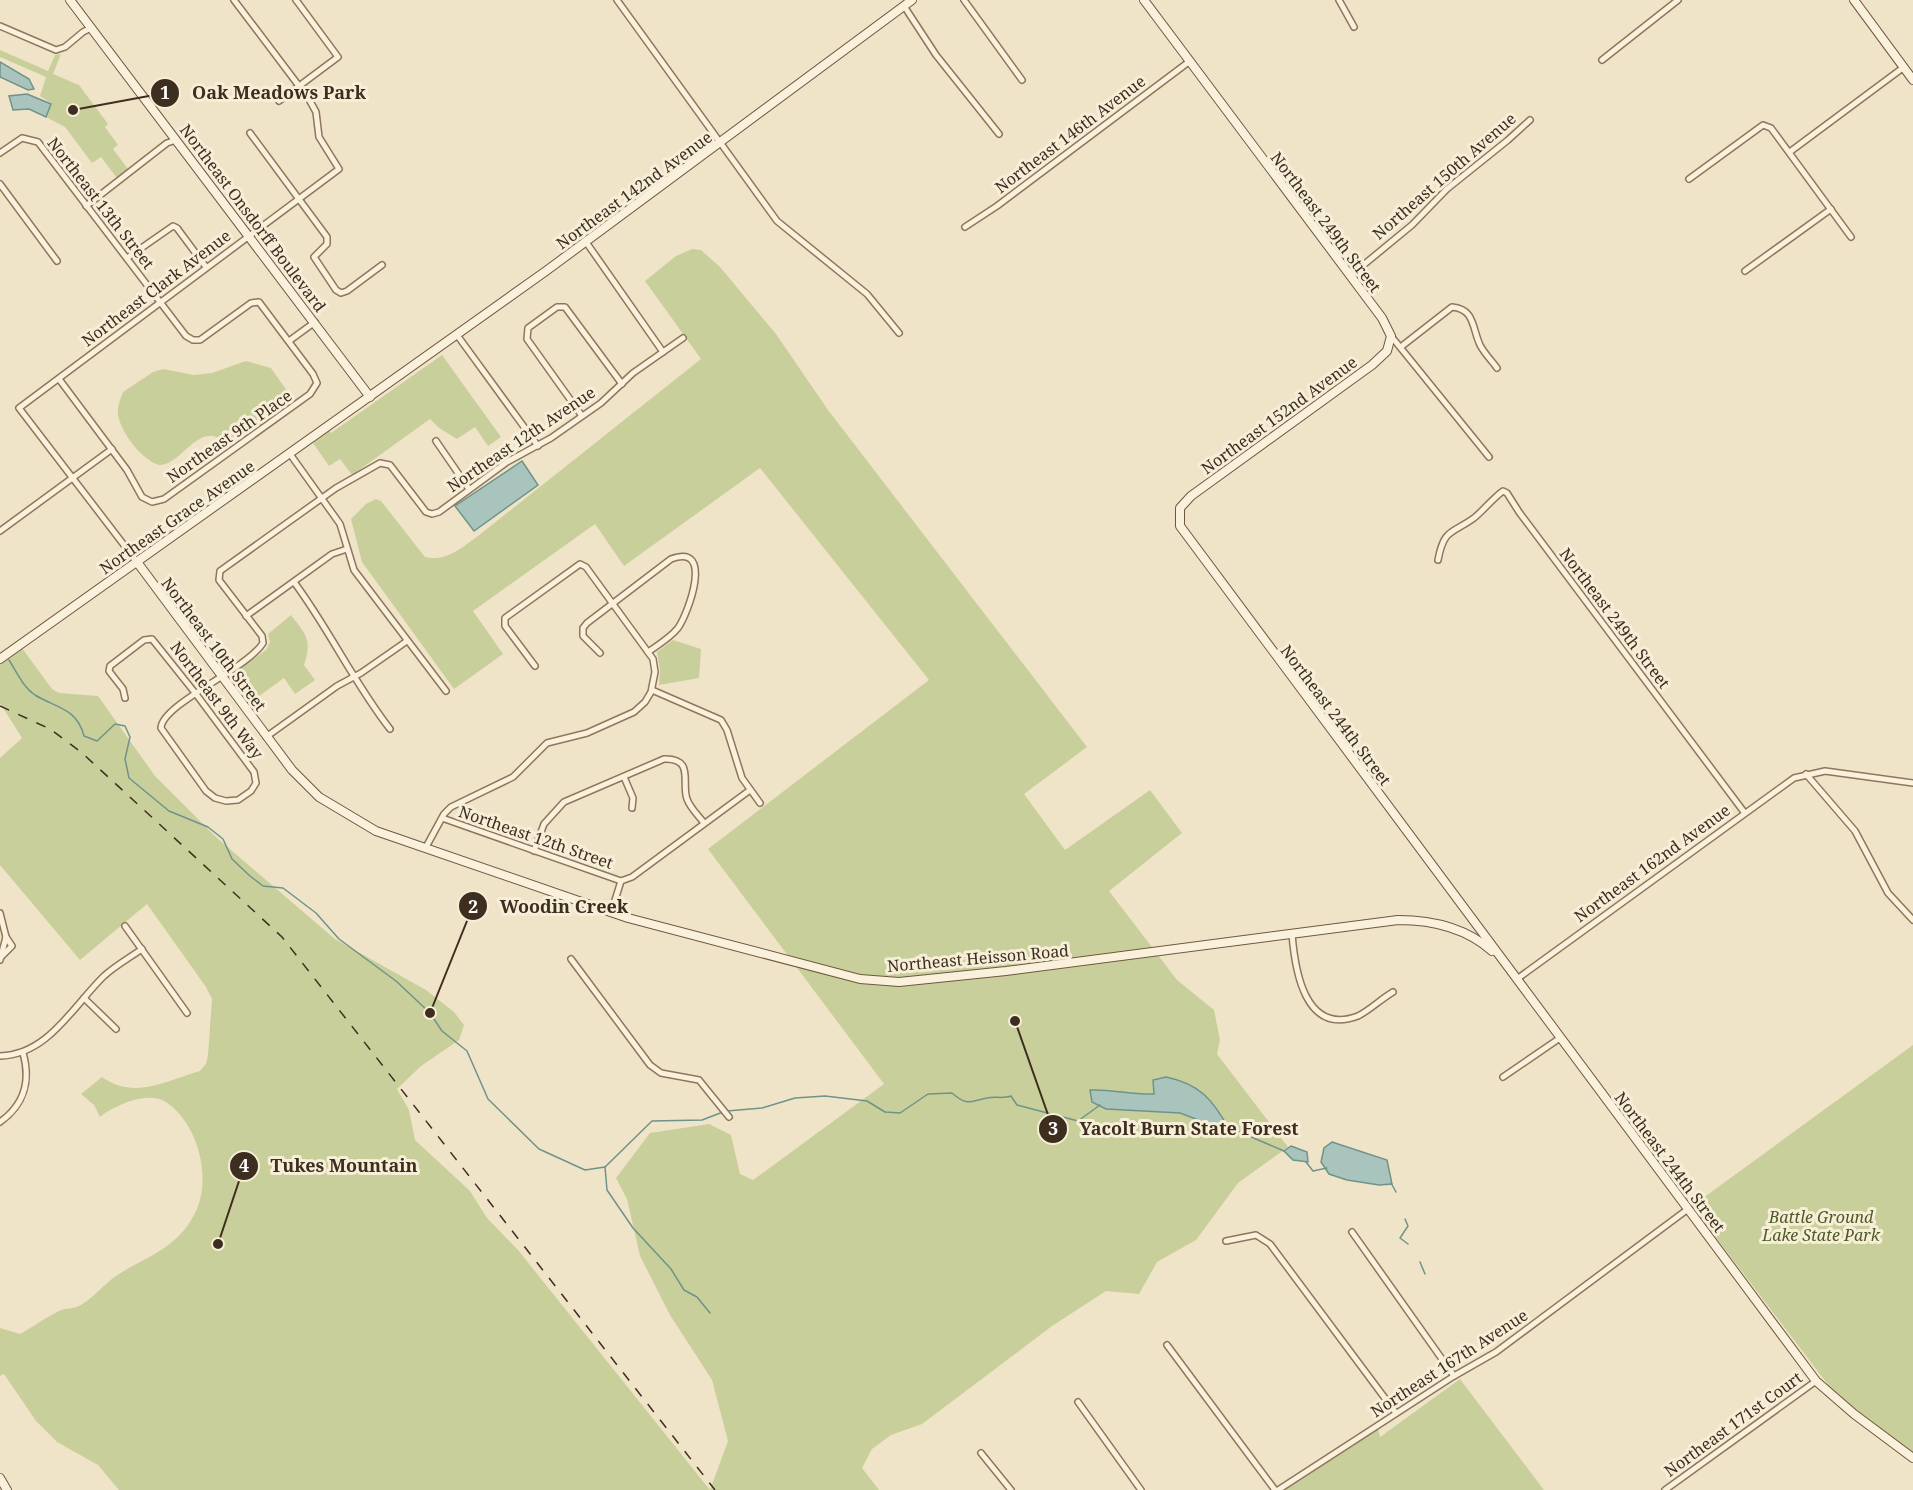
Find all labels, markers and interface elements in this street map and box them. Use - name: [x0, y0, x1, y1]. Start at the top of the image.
- street label: Northeast 146th Avenue: [990, 70, 1150, 198]
- callout: Oak Meadows Park: [150, 75, 378, 111]
- text: 1: [160, 80, 170, 104]
- text: Oak Meadows Park: [192, 80, 367, 104]
- street label: Northeast 150th Avenue: [1368, 108, 1520, 244]
- street label: Northeast Onsdorff Boulevard: [175, 120, 331, 317]
- street label: Northeast 142nd Avenue: [552, 126, 716, 254]
- street label: Northeast 13th Street: [43, 132, 160, 274]
- street label: Northeast 249th Street: [1266, 147, 1386, 297]
- street label: Northeast Clark Avenue: [77, 225, 235, 351]
- street label: Northeast 152nd Avenue: [1197, 351, 1361, 479]
- street label: Northeast 12th Avenue: [443, 381, 599, 497]
- street label: Northeast 9th Place: [162, 384, 296, 488]
- street label: Northeast Grace Avenue: [95, 455, 259, 579]
- street label: Northeast 249th Street: [1555, 543, 1675, 693]
- street label: Northeast 10th Street: [157, 573, 272, 716]
- street label: Northeast 9th Way: [166, 637, 269, 764]
- street label: Northeast 244th Street: [1276, 640, 1396, 790]
- street label: Northeast 162nd Avenue: [1570, 799, 1734, 927]
- street label: Northeast 12th Street: [456, 800, 616, 874]
- callout: Woodin Creek: [458, 888, 641, 924]
- text: 2: [468, 894, 478, 918]
- text: Woodin Creek: [500, 894, 629, 918]
- street label: Northeast Heisson Road: [886, 939, 1070, 977]
- street label: Northeast 244th Street: [1610, 1087, 1730, 1237]
- callout: Yacolt Burn State Forest: [1038, 1111, 1311, 1147]
- text: 3: [1048, 1116, 1058, 1140]
- text: Yacolt Burn State Forest: [1079, 1116, 1299, 1140]
- callout: Tukes Mountain: [229, 1148, 430, 1184]
- text: 4: [239, 1153, 249, 1177]
- text: Tukes Mountain: [270, 1153, 418, 1177]
- park label: Battle Ground Lake State Park: [1761, 1206, 1881, 1246]
- street label: Northeast 167th Avenue: [1366, 1304, 1532, 1422]
- street label: Northeast 171st Court: [1660, 1366, 1807, 1482]

